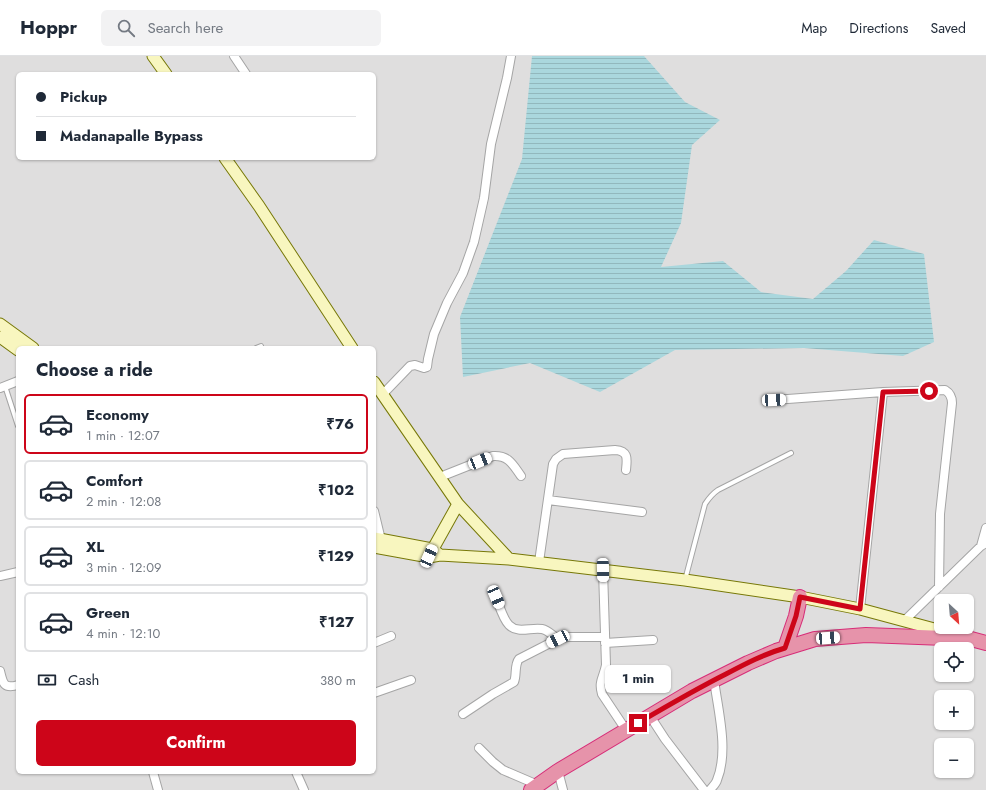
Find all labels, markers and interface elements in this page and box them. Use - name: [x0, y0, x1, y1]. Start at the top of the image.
- search box: [101, 10, 381, 46]
- text: Hoppr: [20, 14, 77, 41]
- icon: search: [115, 17, 137, 39]
- text: Search here: [147, 17, 223, 39]
- text: Map: [801, 18, 827, 38]
- text: Directions: [849, 18, 909, 38]
- text: Saved: [931, 18, 966, 38]
- text: Pickup: [60, 86, 107, 108]
- text: Madanapalle Bypass: [60, 125, 203, 147]
- text: Choose a ride: [36, 357, 153, 383]
- route start: [920, 382, 938, 400]
- car: [762, 393, 786, 407]
- text: Economy: [86, 404, 149, 426]
- icon: car: [38, 406, 74, 442]
- text: ₹76: [326, 413, 354, 435]
- text: 1 min · 12:07: [86, 426, 160, 445]
- car: [467, 451, 493, 471]
- text: Comfort: [86, 470, 143, 492]
- icon: car: [38, 472, 74, 508]
- text: ₹102: [318, 479, 354, 501]
- text: 2 min · 12:08: [86, 492, 161, 511]
- text: XL: [86, 536, 104, 558]
- icon: car: [38, 538, 74, 574]
- car: [419, 543, 439, 569]
- text: ₹129: [318, 545, 354, 567]
- text: 3 min · 12:09: [86, 558, 161, 577]
- car: [597, 558, 609, 582]
- car: [486, 584, 506, 610]
- north arrow: [934, 594, 974, 634]
- map controls: [934, 594, 974, 778]
- text: Green: [86, 602, 130, 624]
- icon: car: [38, 604, 74, 640]
- text: ₹127: [319, 611, 354, 633]
- text: 4 min · 12:10: [86, 624, 160, 643]
- car: [545, 628, 571, 650]
- car: [816, 631, 840, 645]
- button: locate: [934, 642, 974, 682]
- callout: 1 min: [605, 665, 671, 693]
- icon: cash: [36, 669, 58, 691]
- text: Cash: [68, 669, 99, 691]
- text: 1 min: [622, 669, 654, 688]
- text: 380 m: [320, 671, 356, 690]
- button: +: [934, 690, 974, 730]
- route end: [629, 714, 647, 732]
- button: Confirm: [36, 720, 356, 766]
- button: −: [934, 738, 974, 778]

